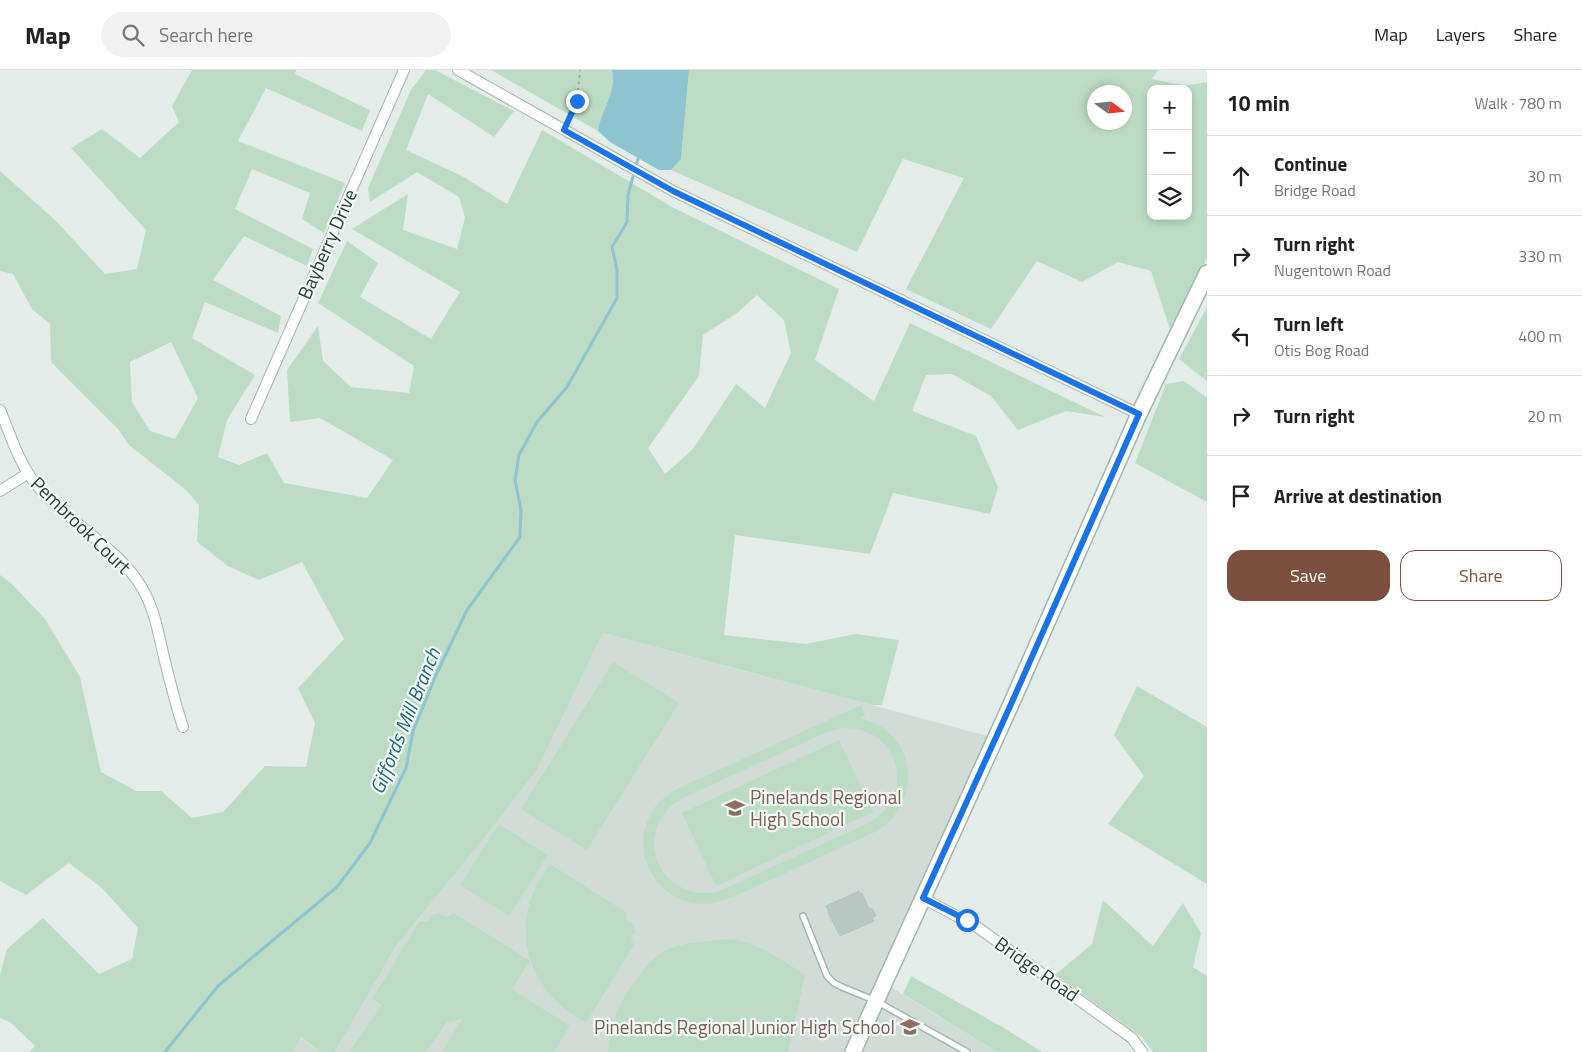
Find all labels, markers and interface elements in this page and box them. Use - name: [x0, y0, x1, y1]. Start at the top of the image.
- search box: [101, 12, 451, 57]
- text: Map: [25, 17, 71, 53]
- text: Search here: [159, 20, 253, 49]
- icon: search: [119, 21, 147, 49]
- text: Map: [1374, 21, 1408, 48]
- text: Layers: [1436, 21, 1485, 48]
- text: Share: [1513, 21, 1557, 48]
- north arrow: [1087, 85, 1132, 130]
- map controls: [1147, 85, 1192, 220]
- button: +: [1147, 85, 1192, 130]
- text: 10 min: [1227, 87, 1290, 119]
- route end: [566, 90, 589, 113]
- text: Walk · 780 m: [1474, 91, 1562, 115]
- button: −: [1147, 130, 1192, 175]
- text: Continue: [1274, 149, 1347, 178]
- icon: ahead: [1227, 162, 1255, 190]
- text: 30 m: [1527, 164, 1562, 188]
- button: layers: [1147, 175, 1192, 220]
- text: Bridge Road: [1274, 178, 1356, 202]
- street label: Bayberry Drive: [289, 184, 364, 304]
- text: Turn right: [1274, 229, 1355, 258]
- icon: right: [1227, 242, 1255, 270]
- text: 330 m: [1518, 244, 1562, 268]
- text: Nugentown Road: [1274, 258, 1391, 282]
- text: Turn left: [1274, 309, 1344, 338]
- icon: left: [1227, 322, 1255, 350]
- text: 400 m: [1518, 324, 1562, 348]
- text: Otis Bog Road: [1274, 338, 1369, 362]
- text: Turn right: [1274, 401, 1355, 430]
- icon: right: [1227, 402, 1255, 430]
- text: 20 m: [1527, 404, 1562, 428]
- street label: Pembrook Court: [25, 469, 138, 580]
- text: Arrive at destination: [1274, 481, 1442, 510]
- icon: arrive: [1227, 482, 1255, 510]
- button: Save: [1227, 550, 1390, 601]
- button: Share: [1400, 550, 1562, 601]
- water label: Giffords Mill Branch: [361, 642, 448, 798]
- place label: Pinelands Regional High School: [750, 782, 902, 833]
- school or university icon: Pinelands Regional High School: [724, 797, 746, 819]
- route start: [956, 909, 979, 932]
- street label: Bridge Road: [989, 929, 1085, 1008]
- place label: Pinelands Regional Junior High School: [594, 1012, 895, 1041]
- school or university icon: Pinelands Regional Junior High School: [899, 1016, 921, 1038]

